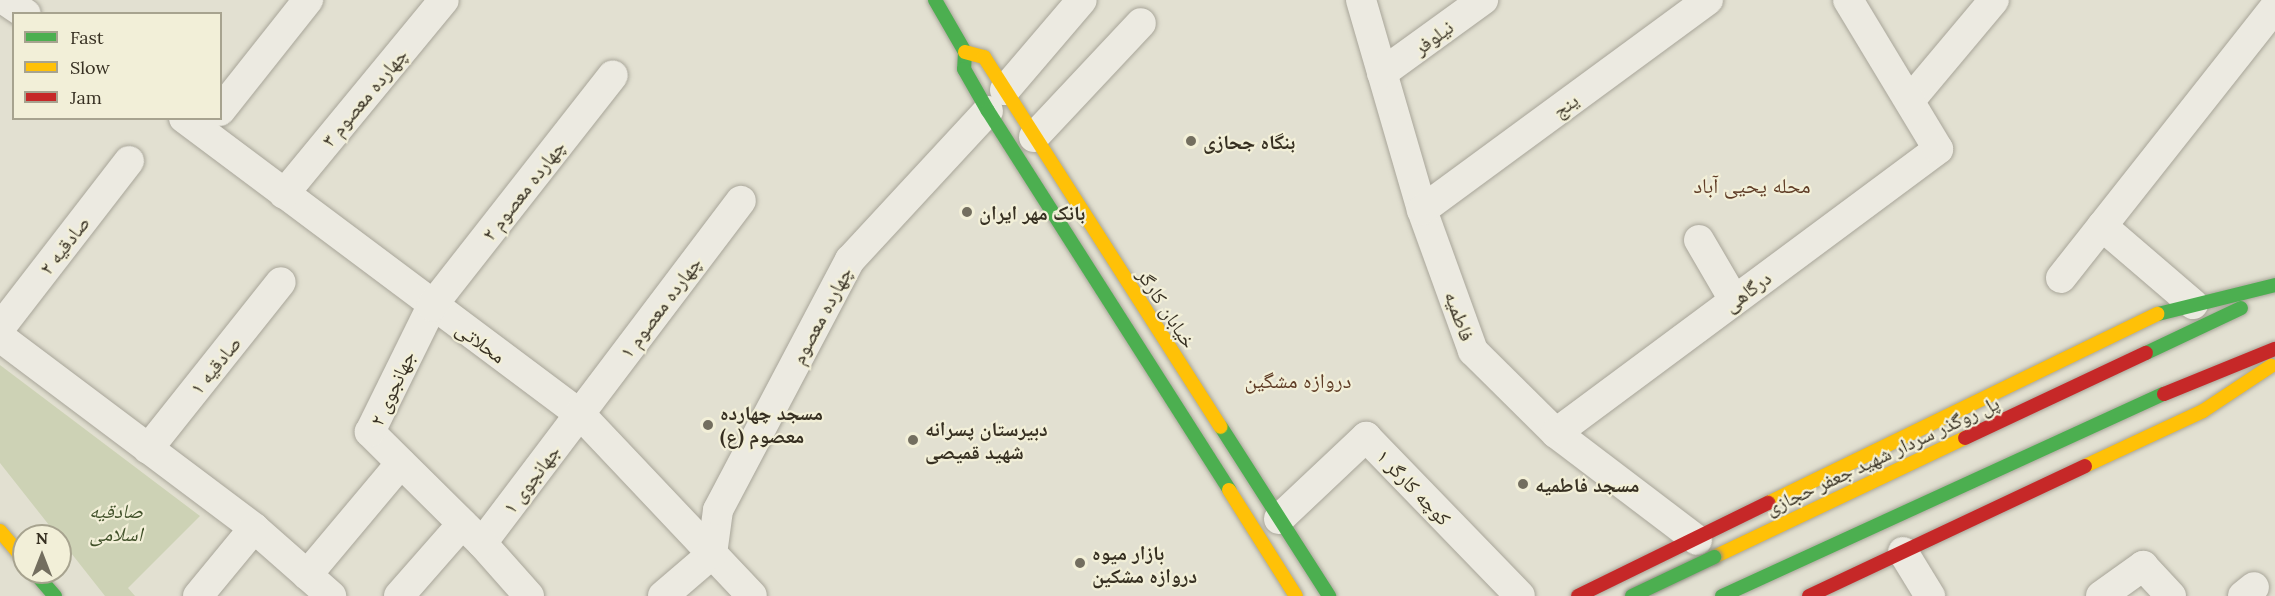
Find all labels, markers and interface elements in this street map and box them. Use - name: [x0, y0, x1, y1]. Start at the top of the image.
- legend: [12, 12, 222, 120]
- street label: نیلوفر: [1408, 15, 1458, 59]
- text: Fast: [70, 26, 104, 49]
- street label: چهارده معصوم ۳: [316, 43, 412, 151]
- text: Slow: [70, 56, 110, 79]
- text: Jam: [70, 86, 102, 109]
- street label: ینج: [1547, 88, 1583, 122]
- place label: بنگاه جحازی: [1203, 129, 1295, 153]
- marker: بنگاه جحازی: [1184, 134, 1198, 148]
- street label: چهارده معصوم ۲: [476, 135, 570, 245]
- district label: محله یحیی آباد: [1693, 173, 1811, 199]
- place label: بانک مهر ایران: [979, 200, 1085, 224]
- marker: بانک مهر ایران: [960, 205, 974, 219]
- street label: صادقیه ۲: [34, 211, 94, 279]
- street label: چهارده معصوم ۱: [614, 251, 706, 363]
- street label: چهارده معصوم: [785, 262, 857, 368]
- street label: خیابان کارگر: [1132, 264, 1202, 352]
- street label: درگاهی: [1719, 265, 1775, 317]
- street label: فاطمیه: [1440, 288, 1480, 344]
- street label: محلاتی: [452, 316, 510, 368]
- street label: صادقیه ۱: [184, 331, 246, 399]
- street label: جهانجوی ۲: [364, 347, 420, 429]
- district label: دروازه مشگین: [1245, 368, 1351, 394]
- street label: پل روگذر سردار شهید جعفر حجازی: [1761, 390, 2003, 520]
- place label: مسجد چهارده معصوم (ع): [720, 401, 823, 448]
- place label: دبیرستان پسرانه شهید قمیصی: [925, 416, 1048, 463]
- marker: مسجد چهارده معصوم (ع): [701, 418, 715, 432]
- marker: دبیرستان پسرانه شهید قمیصی: [906, 433, 920, 447]
- street label: جهانجوی ۱: [497, 440, 565, 518]
- street label: کوچه کارگر ۱: [1372, 444, 1456, 530]
- place label: مسجد فاطمیه: [1535, 472, 1639, 496]
- marker: مسجد فاطمیه: [1516, 477, 1530, 491]
- park label: صادقیه اسلامی: [89, 498, 143, 545]
- north arrow: [12, 524, 72, 584]
- text: N: [36, 528, 48, 548]
- place label: بازار میوه دروازه مشکین: [1092, 540, 1197, 587]
- marker: بازار میوه دروازه مشکین: [1073, 556, 1087, 570]

